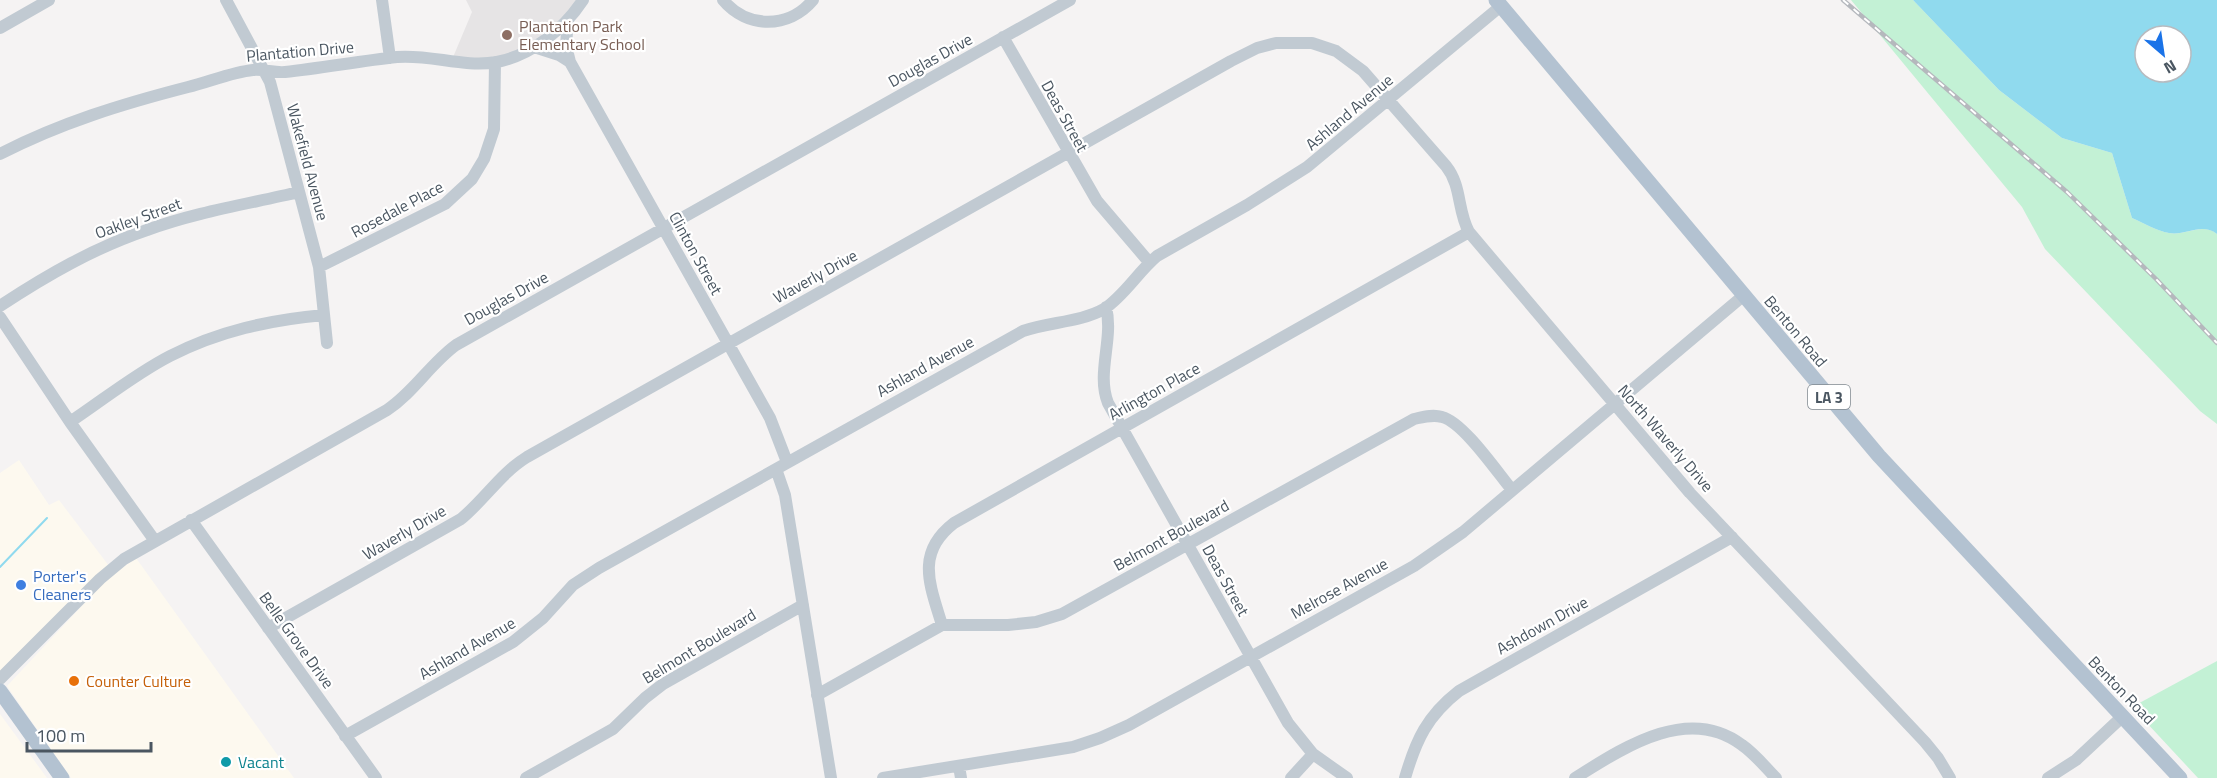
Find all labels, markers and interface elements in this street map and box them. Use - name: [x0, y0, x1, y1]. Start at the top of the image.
- place label: Plantation Park Elementary School: [519, 14, 645, 56]
- north arrow: [2133, 24, 2193, 84]
- street label: Douglas Drive: [883, 27, 977, 93]
- marker: Plantation Park Elementary School: [500, 28, 514, 42]
- street label: Plantation Drive: [245, 34, 355, 68]
- text: N: [2160, 54, 2181, 80]
- street label: Ashland Avenue: [1300, 68, 1398, 156]
- street label: Deas Street: [1035, 76, 1095, 157]
- street label: Wakefield Avenue: [281, 101, 335, 223]
- street label: Rosedale Place: [347, 175, 447, 243]
- street label: Oakley Street: [91, 191, 185, 245]
- street label: Clinton Street: [663, 207, 729, 299]
- street label: Waverly Drive: [769, 243, 861, 309]
- street label: Douglas Drive: [459, 265, 553, 331]
- street label: Benton Road: [1759, 290, 1833, 372]
- street label: Ashland Avenue: [872, 329, 978, 403]
- street label: Arlington Place: [1104, 356, 1204, 426]
- street label: North Waverly Drive: [1613, 379, 1719, 497]
- road number: LA 3: [1808, 385, 1850, 409]
- street label: Belmont Boulevard: [1109, 493, 1233, 577]
- street label: Waverly Drive: [358, 498, 450, 566]
- street label: Deas Street: [1196, 540, 1256, 621]
- street label: Melrose Avenue: [1286, 551, 1392, 625]
- place label: Porter's Cleaners: [33, 564, 91, 606]
- marker: Porter's Cleaners: [14, 578, 28, 592]
- street label: Belle Grove Drive: [254, 587, 340, 693]
- street label: Ashdown Drive: [1492, 590, 1592, 660]
- street label: Belmont Boulevard: [638, 603, 760, 689]
- street label: Ashland Avenue: [414, 611, 520, 685]
- street label: Benton Road: [2083, 650, 2161, 730]
- place label: Counter Culture: [86, 669, 191, 693]
- marker: Counter Culture: [67, 674, 81, 688]
- scale bar: [27, 715, 152, 753]
- text: 100 m: [36, 722, 85, 749]
- place label: Vacant: [238, 750, 284, 774]
- marker: Vacant: [219, 755, 233, 769]

